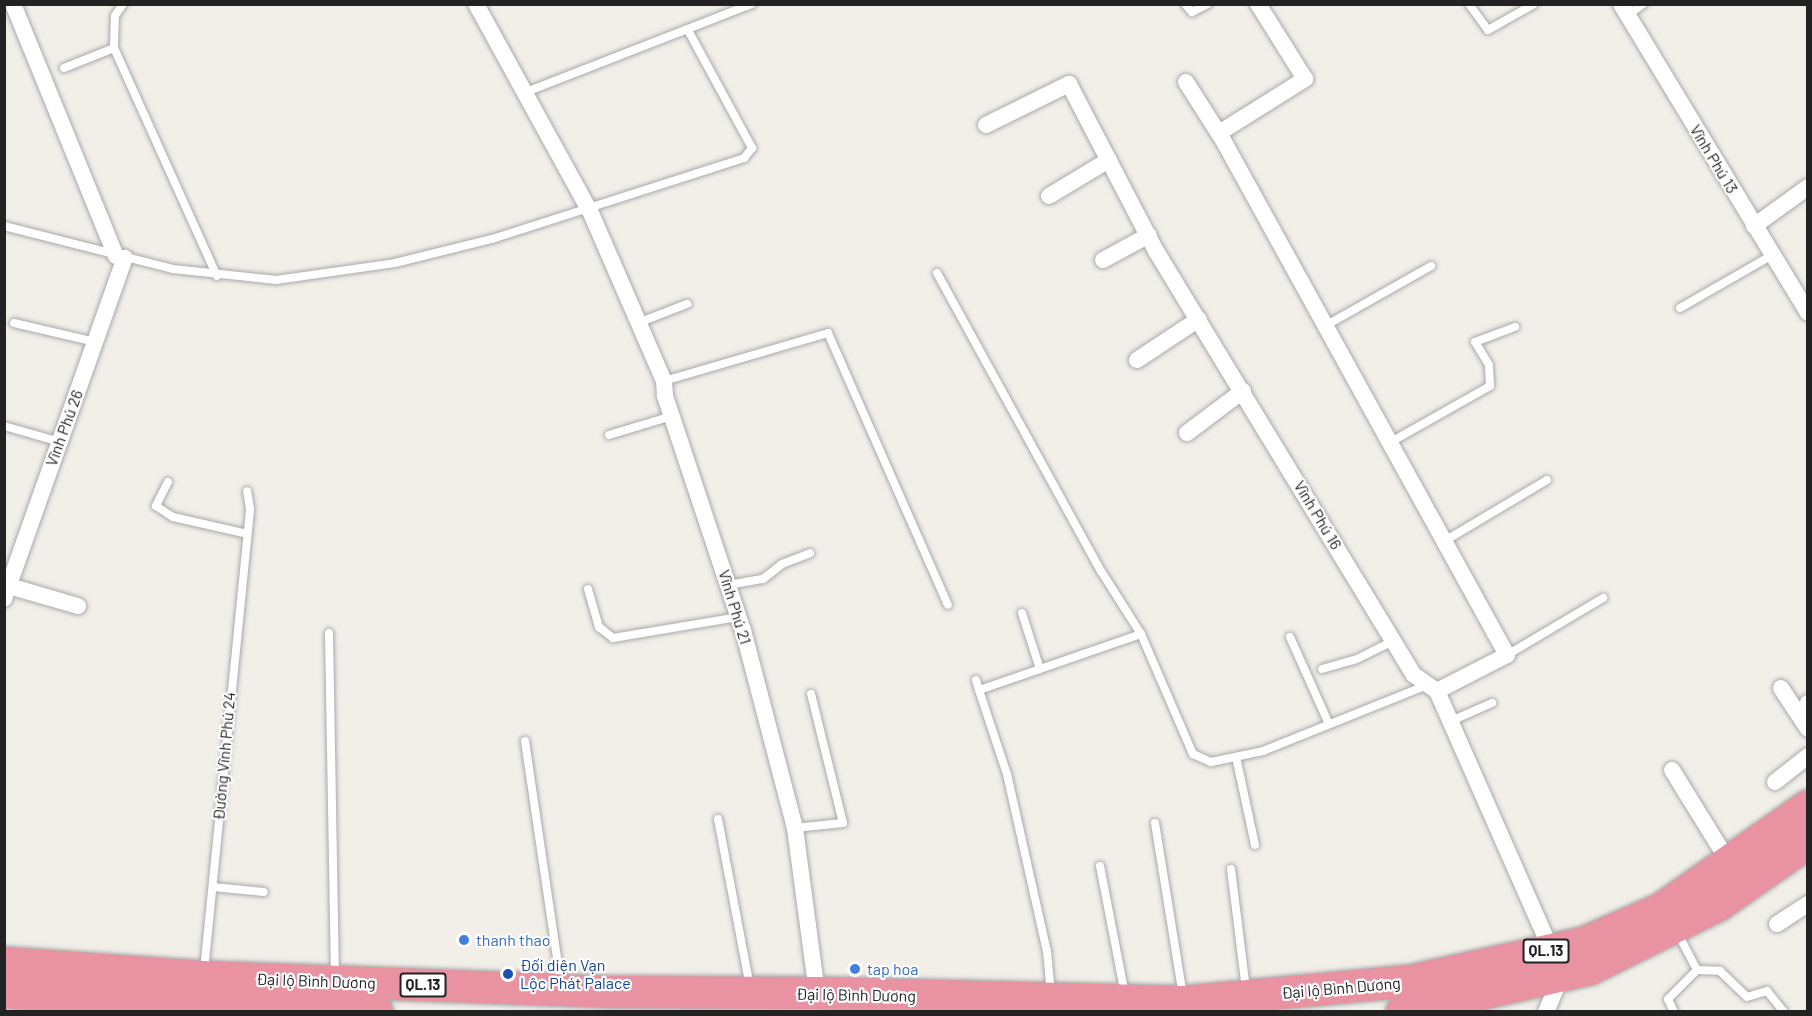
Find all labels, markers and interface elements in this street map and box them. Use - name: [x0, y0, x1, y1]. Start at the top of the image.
- street label: Vĩnh Phú 13: [1686, 121, 1742, 197]
- street label: Vĩnh Phú 26: [41, 387, 87, 469]
- street label: Vĩnh Phú 16: [1290, 477, 1346, 553]
- street label: Vĩnh Phú 21: [715, 567, 755, 647]
- street label: Đường Vĩnh Phú 24: [209, 691, 239, 821]
- place label: thanh thao: [476, 930, 550, 950]
- marker: thanh thao: [457, 933, 471, 947]
- road number: QL.13: [1522, 939, 1570, 963]
- place label: Đối diện Vạn Lộc Phát Palace: [520, 955, 631, 993]
- place label: tap hoa: [867, 959, 918, 979]
- marker: tap hoa: [848, 962, 862, 976]
- marker: Đối diện Vạn Lộc Phát Palace: [501, 967, 515, 981]
- street label: Đại lộ Bình Dương: [256, 969, 376, 993]
- road number: QL.13: [399, 973, 447, 997]
- street label: Đại lộ Bình Dương: [1281, 973, 1401, 1003]
- street label: Đại lộ Bình Dương: [796, 984, 916, 1006]

